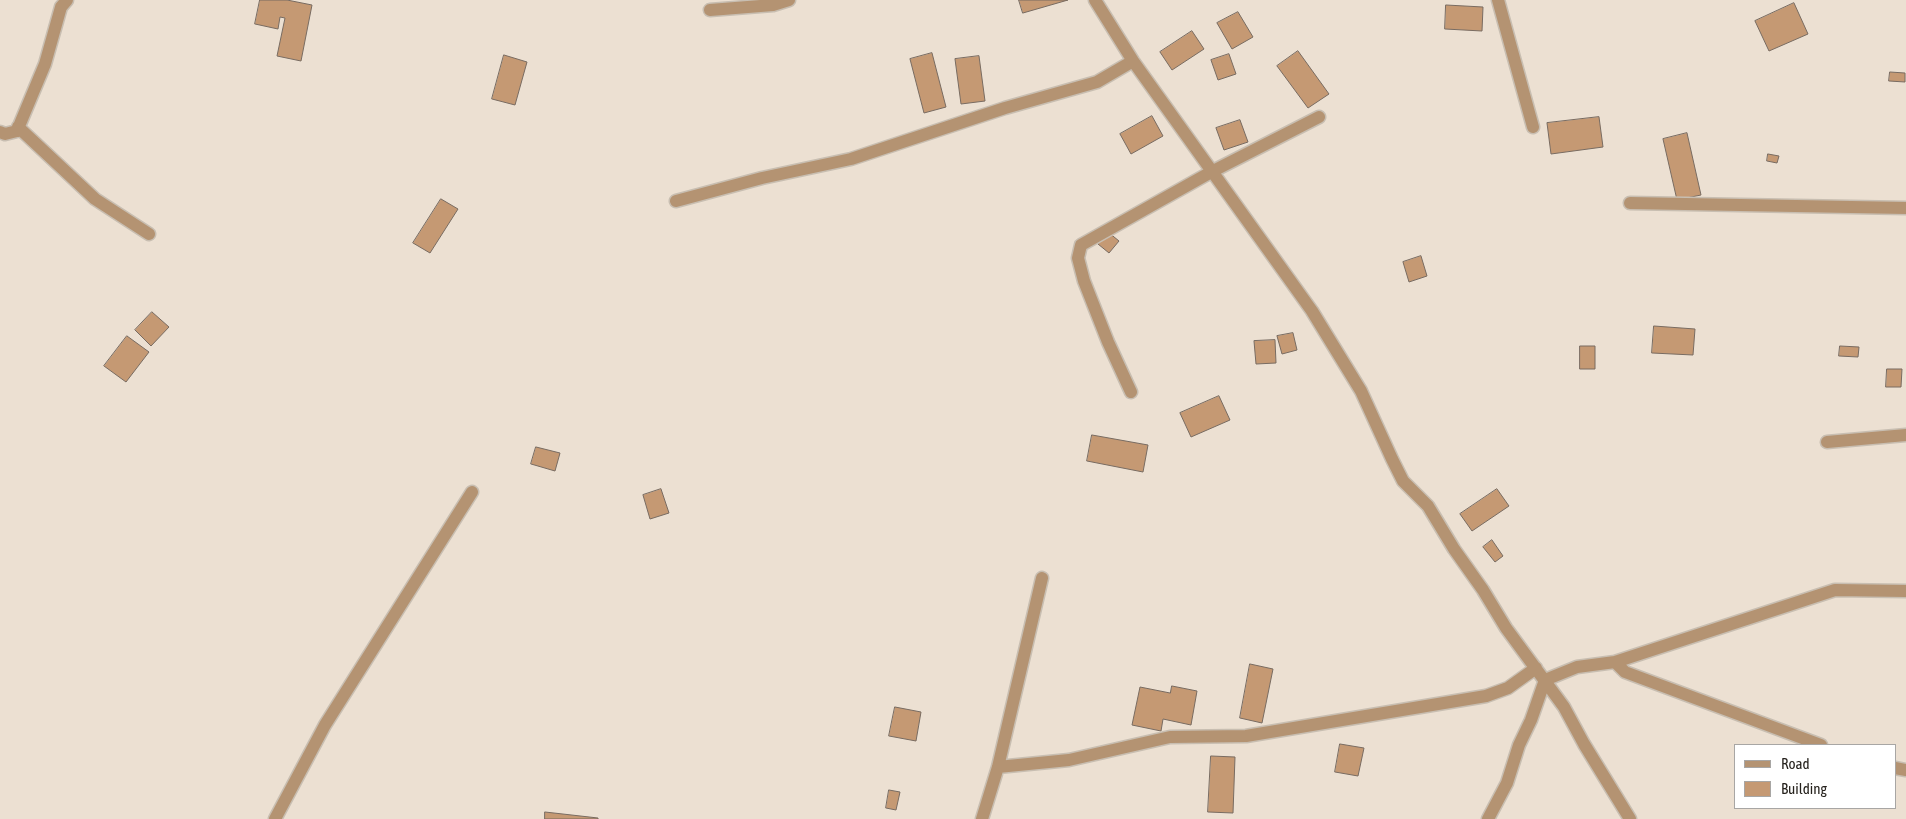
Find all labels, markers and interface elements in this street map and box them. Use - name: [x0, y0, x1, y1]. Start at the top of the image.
- legend: [1734, 744, 1896, 809]
- text: Road: [1781, 755, 1810, 772]
- text: Building: [1781, 780, 1827, 797]

